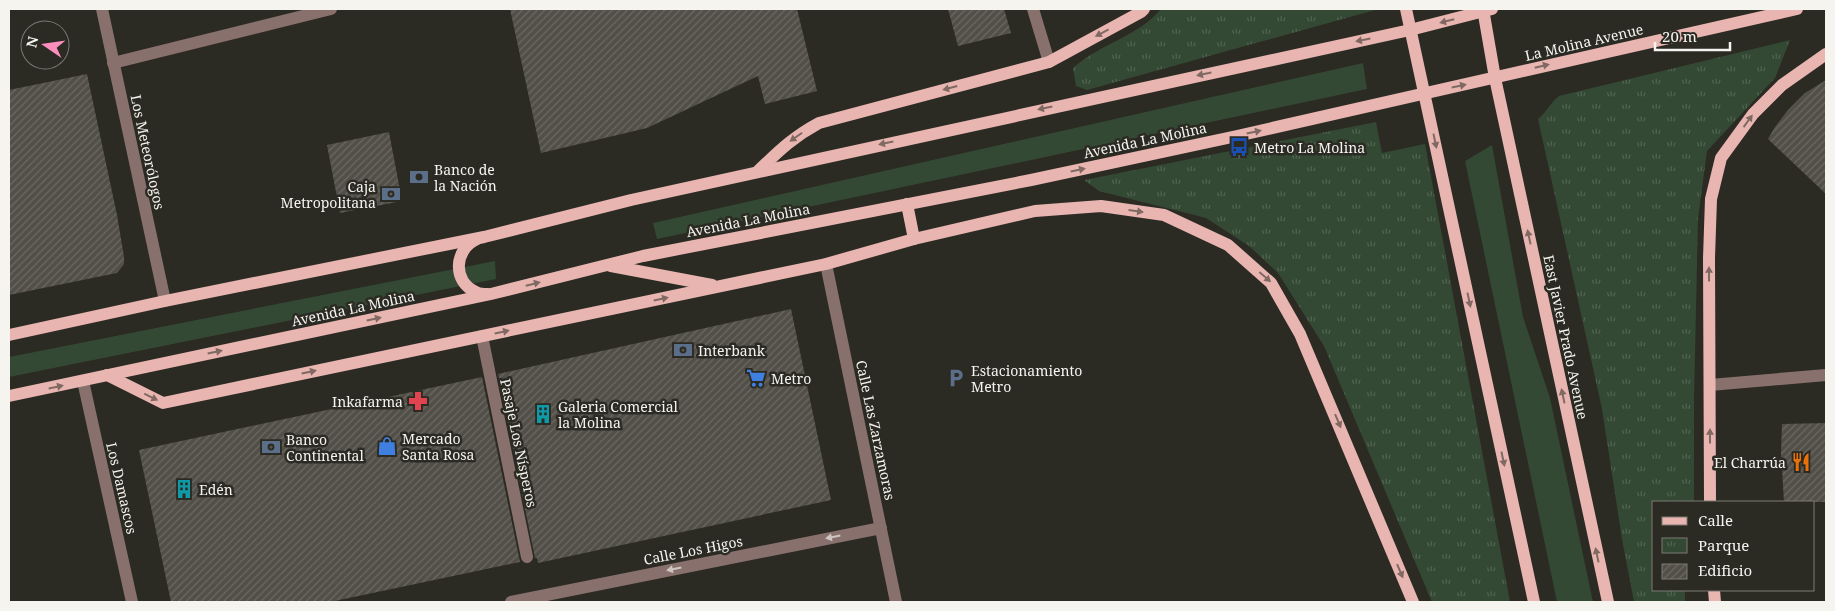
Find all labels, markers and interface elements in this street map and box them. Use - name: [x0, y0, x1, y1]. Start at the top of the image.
- one-way arrow: [1439, 17, 1454, 25]
- street label: La Molina Avenue: [1523, 19, 1645, 65]
- north arrow: [20, 20, 70, 70]
- scale bar: [1655, 20, 1730, 52]
- text: 20 m: [1662, 26, 1697, 46]
- one-way arrow: [1094, 29, 1109, 37]
- text: N: [21, 34, 42, 49]
- one-way arrow: [1354, 37, 1370, 45]
- one-way arrow: [1535, 62, 1550, 70]
- one-way arrow: [1196, 70, 1211, 78]
- one-way arrow: [1452, 82, 1467, 90]
- one-way arrow: [942, 84, 957, 92]
- street label: Los Meteorólogos: [127, 93, 169, 211]
- one-way arrow: [1036, 105, 1052, 113]
- one-way arrow: [1743, 114, 1753, 128]
- street label: Avenida La Molina: [1082, 118, 1208, 162]
- one-way arrow: [1247, 128, 1262, 136]
- one-way arrow: [789, 132, 803, 142]
- one-way arrow: [1431, 133, 1439, 149]
- bus stop icon: Metro La Molina: [1228, 136, 1250, 158]
- place label: Metro La Molina: [1254, 138, 1365, 157]
- one-way arrow: [878, 140, 894, 148]
- place label: Banco de la Nación: [434, 160, 497, 195]
- bank icon: Banco de la Nación: [408, 166, 430, 188]
- one-way arrow: [1071, 166, 1086, 174]
- place label: Caja Metropolitana: [281, 177, 376, 212]
- bank icon: Caja Metropolitana: [380, 183, 402, 205]
- street label: Avenida La Molina: [685, 199, 811, 241]
- one-way arrow: [1129, 207, 1145, 215]
- one-way arrow: [1525, 229, 1533, 244]
- street label: East Javier Prado Avenue: [1539, 253, 1593, 421]
- one-way arrow: [1705, 265, 1713, 281]
- one-way arrow: [1259, 271, 1271, 282]
- one-way arrow: [526, 280, 541, 288]
- street label: Avenida La Molina: [290, 286, 416, 330]
- one-way arrow: [1465, 292, 1473, 307]
- one-way arrow: [653, 295, 669, 303]
- one-way arrow: [367, 315, 382, 323]
- one-way arrow: [494, 328, 509, 336]
- bank icon: Interbank: [672, 339, 694, 361]
- place label: Interbank: [698, 341, 766, 360]
- one-way arrow: [208, 348, 224, 356]
- street label: Calle Las Zarzamoras: [852, 358, 900, 502]
- place label: Estacionamiento Metro: [971, 361, 1082, 396]
- supermarket icon: Metro: [745, 367, 767, 389]
- parking icon: Estacionamiento Metro: [945, 367, 967, 389]
- one-way arrow: [301, 368, 317, 376]
- place label: Metro: [771, 369, 811, 388]
- street label: Pasaje Los Nísperos: [496, 377, 542, 509]
- one-way arrow: [49, 382, 65, 390]
- one-way arrow: [1559, 388, 1567, 403]
- pharmacy icon: Inkafarma: [407, 390, 429, 412]
- place label: Inkafarma: [332, 392, 403, 411]
- one-way arrow: [144, 393, 158, 401]
- place label: Galeria Comercial la Molina: [558, 397, 679, 432]
- building icon: Galeria Comercial la Molina: [532, 403, 554, 425]
- one-way arrow: [1334, 414, 1342, 428]
- one-way arrow: [1706, 428, 1714, 444]
- place label: Mercado Santa Rosa: [402, 429, 475, 464]
- place label: Banco Continental: [286, 430, 364, 465]
- shop icon: Mercado Santa Rosa: [376, 435, 398, 457]
- bank icon: Banco Continental: [260, 436, 282, 458]
- street label: Los Damascos: [102, 440, 142, 536]
- one-way arrow: [1499, 451, 1507, 466]
- restaurant icon: El Charrúa: [1790, 451, 1812, 473]
- place label: El Charrúa: [1714, 453, 1786, 472]
- building icon: Edén: [173, 478, 195, 500]
- place label: Edén: [199, 480, 233, 499]
- legend: [1652, 501, 1815, 591]
- text: Calle: [1698, 510, 1733, 530]
- street label: Calle Los Higos: [642, 531, 744, 569]
- one-way arrow: [825, 534, 841, 542]
- text: Parque: [1698, 535, 1749, 555]
- one-way arrow: [1593, 546, 1601, 562]
- text: Edificio: [1698, 560, 1752, 580]
- one-way arrow: [1397, 564, 1405, 578]
- one-way arrow: [665, 566, 681, 574]

